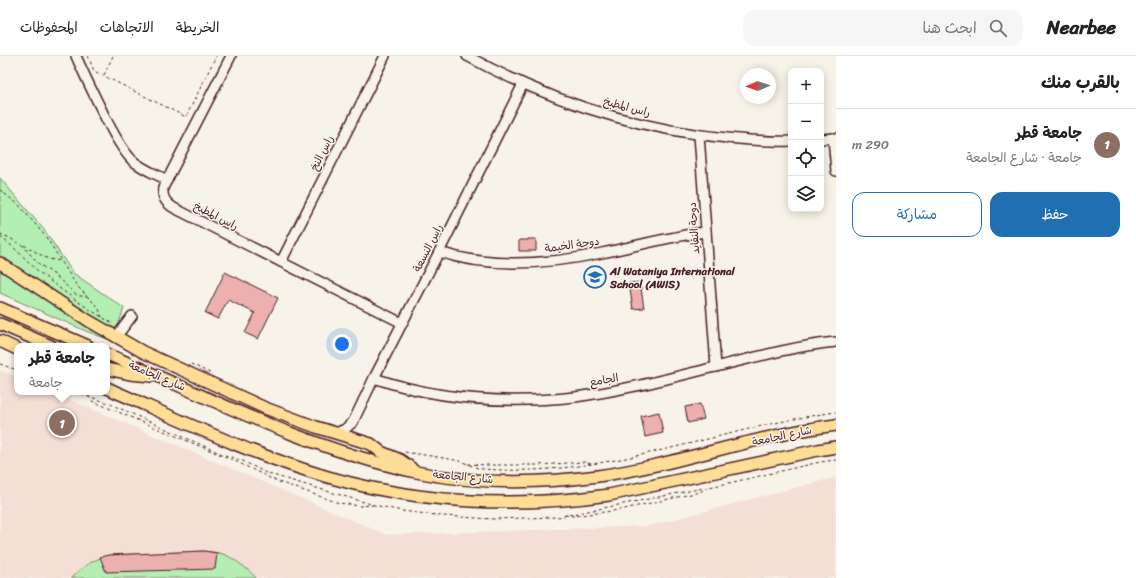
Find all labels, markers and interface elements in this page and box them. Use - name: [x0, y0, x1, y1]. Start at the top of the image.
- search box: [743, 10, 1023, 46]
- text: Nearbee: [1047, 11, 1116, 44]
- text: المحفوظات: [20, 15, 78, 40]
- text: الاتجاهات: [100, 15, 154, 40]
- text: الخريطة: [176, 15, 219, 40]
- text: ابحث هنا: [923, 15, 977, 41]
- icon: search: [987, 17, 1009, 39]
- text: بالقرب منك: [1041, 67, 1120, 97]
- north arrow: [740, 68, 776, 104]
- map controls: [788, 68, 824, 212]
- button: +: [788, 68, 824, 104]
- street label: راس المطبخ: [601, 92, 653, 122]
- button: −: [788, 104, 824, 140]
- text: جامعة قطر: [1016, 120, 1082, 146]
- street label: راس النخ: [305, 132, 339, 174]
- text: 290 m: [852, 133, 889, 156]
- text: 1: [1104, 133, 1110, 156]
- button: locate: [788, 140, 824, 176]
- text: جامعة · شارع الجامعة: [966, 146, 1082, 169]
- button: layers: [788, 176, 824, 212]
- button: مشاركة: [852, 192, 982, 237]
- button: حفظ: [990, 192, 1120, 237]
- street label: راس المطبخ: [190, 197, 242, 235]
- street label: دوحة النفايد: [683, 201, 705, 255]
- street label: راس النسعة: [408, 221, 448, 275]
- street label: دوحة الخيمة: [543, 232, 601, 258]
- place label: Al Wataniya International School (AWIS): [609, 262, 735, 294]
- school or university icon: Al Wataniya International School (AWIS): [582, 264, 608, 290]
- your location: [332, 334, 352, 354]
- popup: [14, 343, 110, 395]
- text: جامعة قطر: [29, 345, 95, 371]
- street label: شارع الجامعة: [125, 355, 189, 397]
- street label: الجامع: [588, 368, 620, 392]
- text: جامعة: [29, 371, 63, 394]
- pin: 1: [49, 408, 75, 438]
- street label: شارع الجامعة: [750, 420, 814, 452]
- street label: شارع الجامعة: [432, 465, 494, 489]

